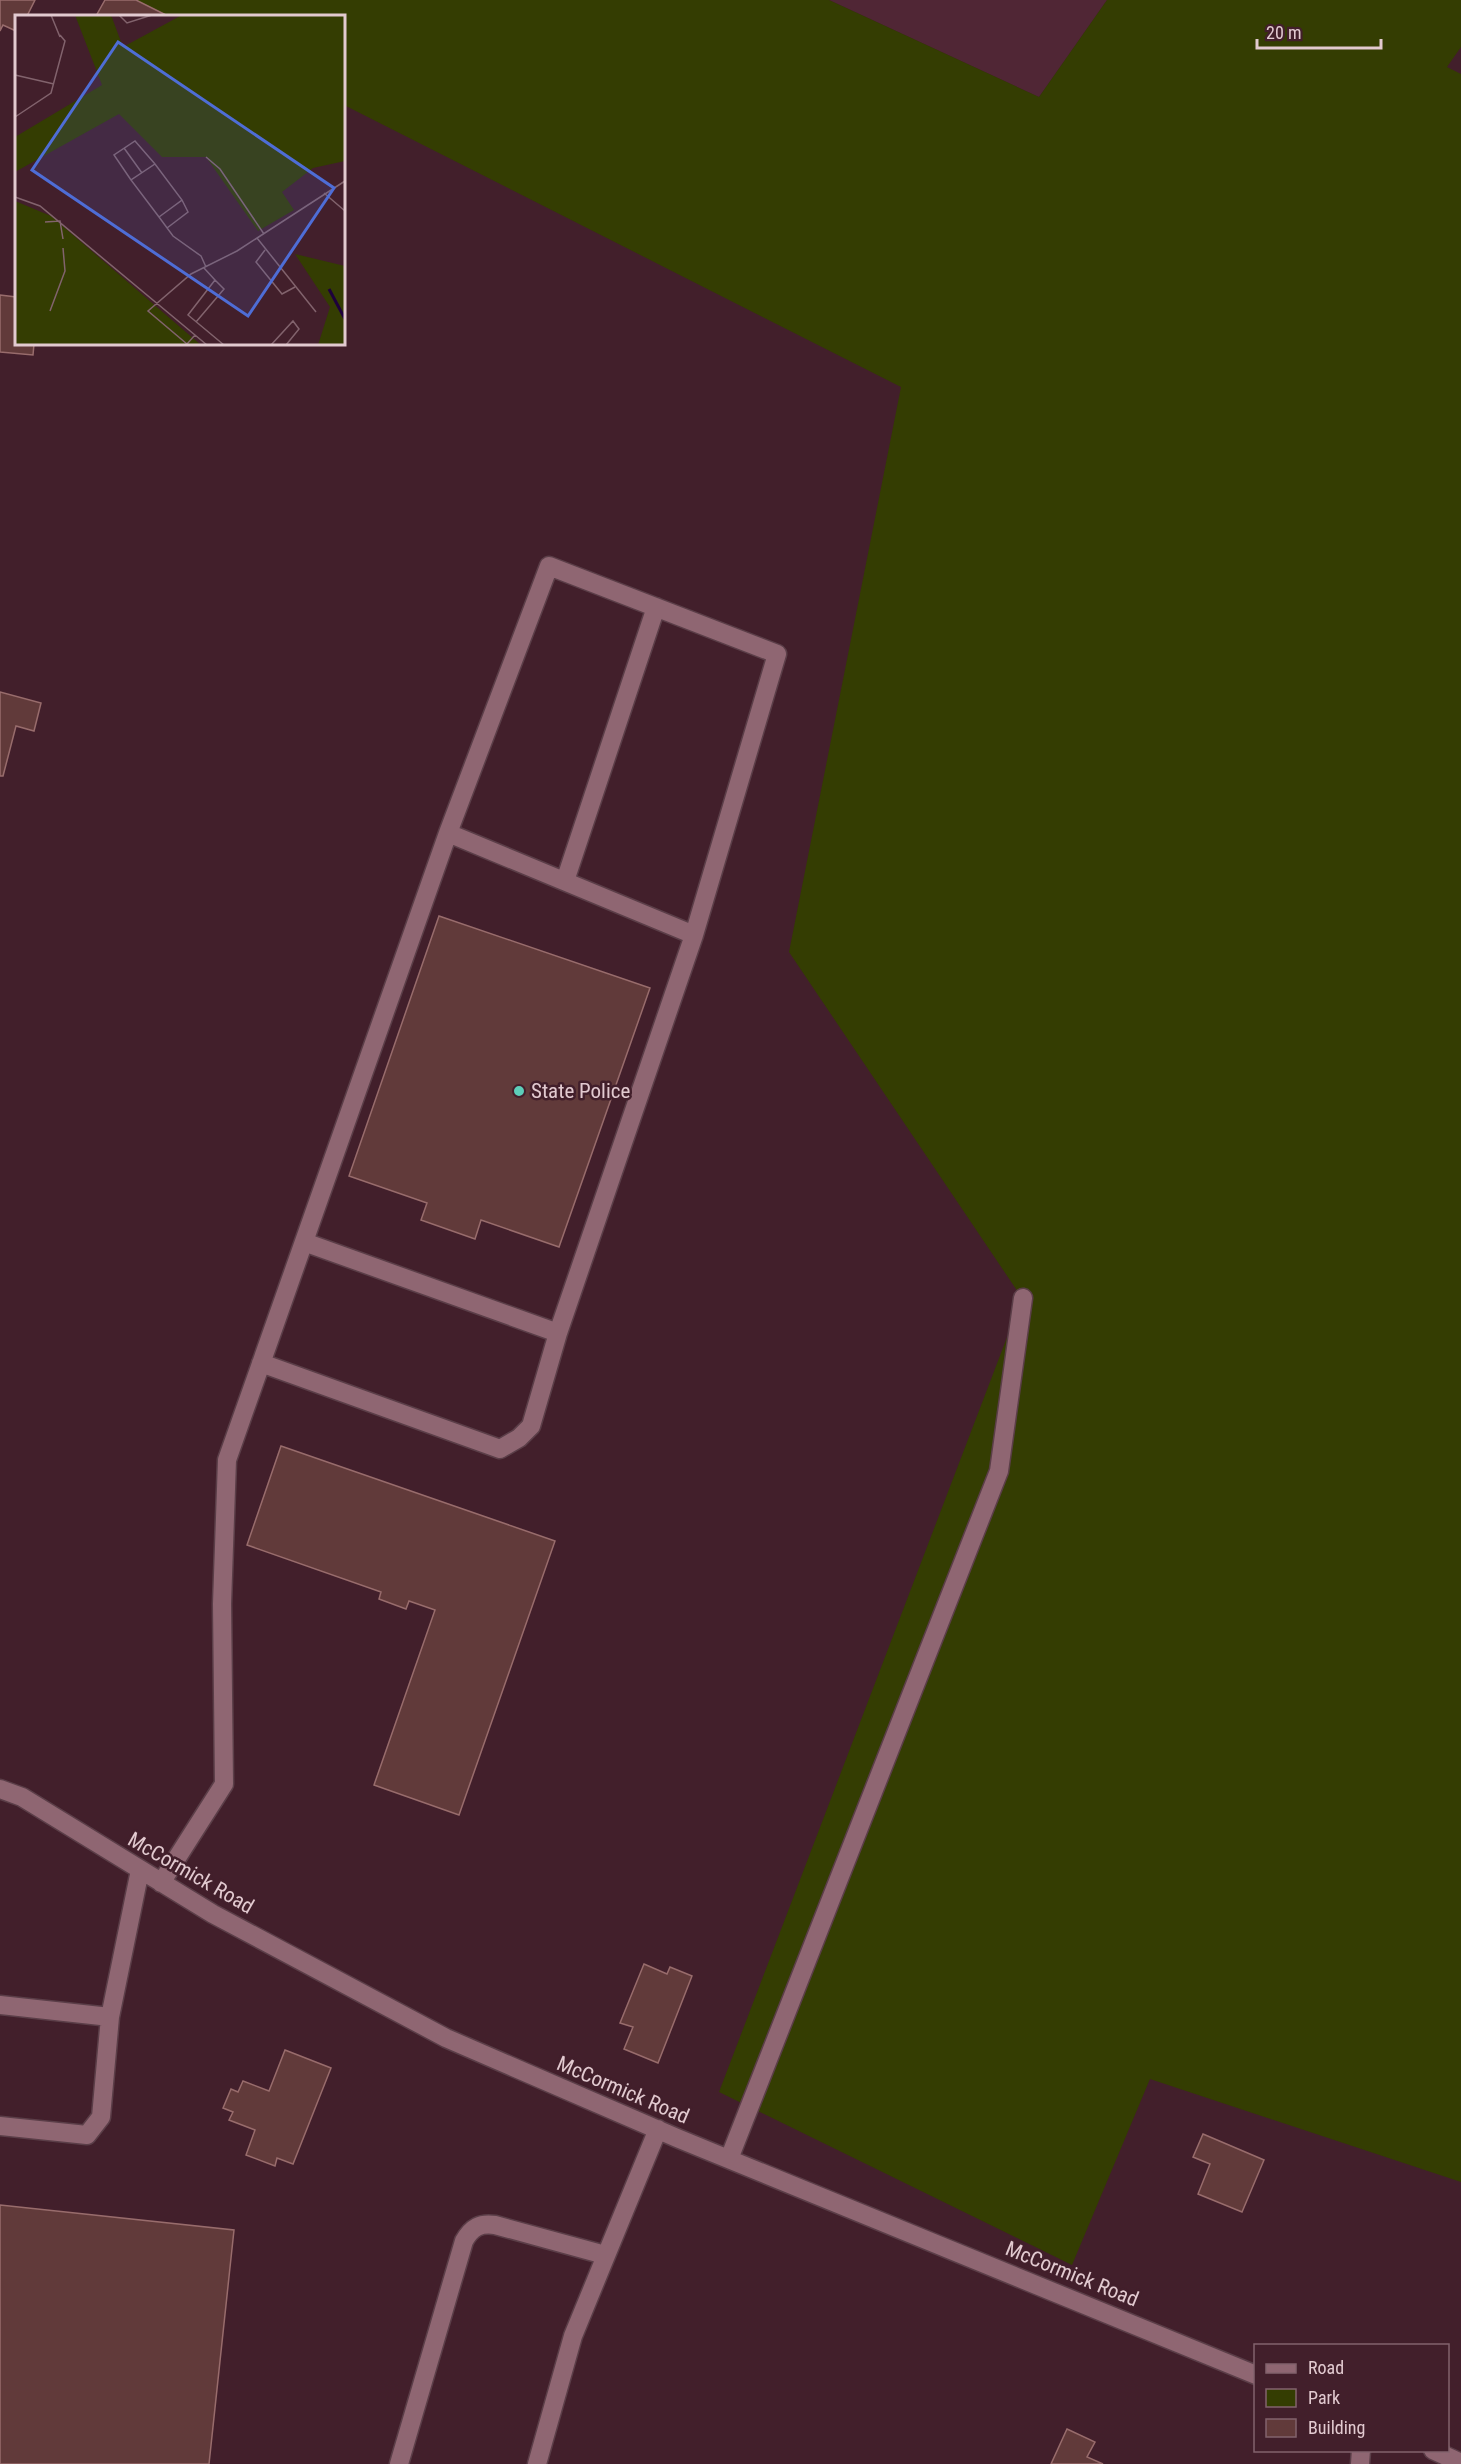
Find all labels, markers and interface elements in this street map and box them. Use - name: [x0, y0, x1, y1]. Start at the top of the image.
- scale bar: [1257, 12, 1382, 50]
- inset map: [15, 15, 345, 345]
- text: 20 m: [1266, 22, 1301, 43]
- place label: State Police: [531, 1079, 630, 1103]
- marker: State Police: [512, 1084, 526, 1098]
- street label: McCormick Road: [124, 1827, 258, 1919]
- street label: McCormick Road: [553, 2051, 693, 2129]
- street label: McCormick Road: [1002, 2236, 1142, 2312]
- legend: [1254, 2344, 1449, 2452]
- text: Road: [1308, 2357, 1344, 2378]
- text: Park: [1308, 2387, 1340, 2408]
- text: Building: [1308, 2417, 1365, 2438]

